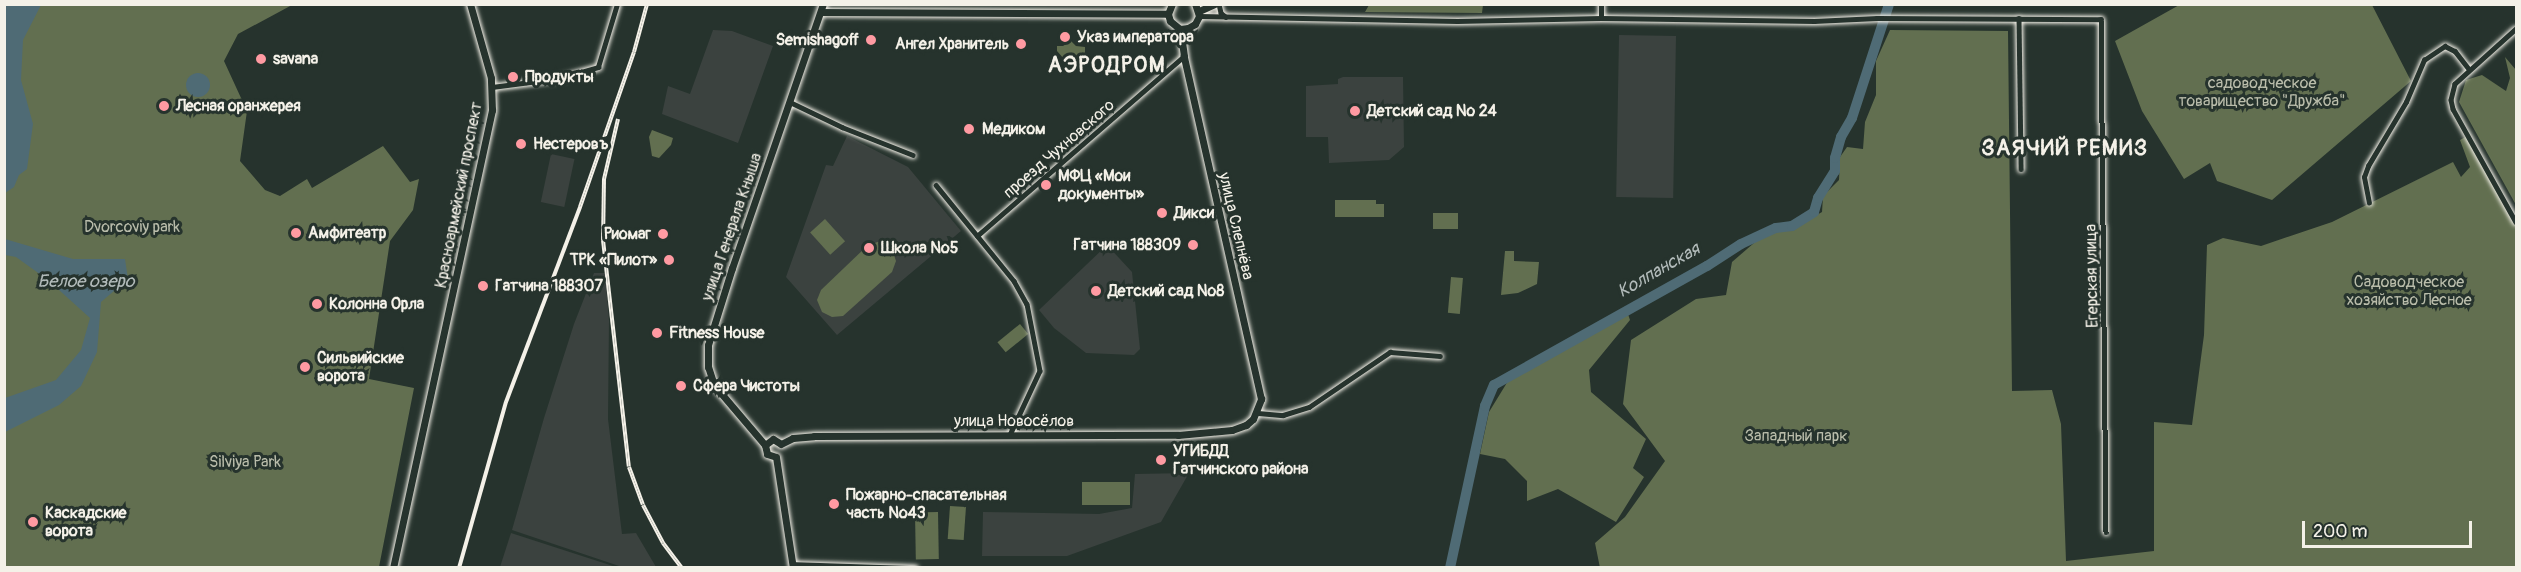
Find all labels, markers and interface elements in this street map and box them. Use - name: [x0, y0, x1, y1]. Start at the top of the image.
- place label: Указ императора: [1077, 27, 1194, 47]
- place label: Semishagoff: [776, 30, 859, 50]
- marker: Указ императора: [1058, 30, 1072, 44]
- marker: Semishagoff: [864, 33, 878, 47]
- place label: Ангел Хранитель: [895, 34, 1009, 54]
- marker: Ангел Хранитель: [1014, 37, 1028, 51]
- place label: savana: [273, 49, 318, 69]
- marker: savana: [254, 52, 268, 66]
- district label: АЭРОДРОМ: [1048, 53, 1166, 79]
- place label: Продукты: [525, 67, 594, 87]
- marker: Продукты: [506, 70, 520, 84]
- park label: садоводческое товарищество "Дружба": [2178, 73, 2346, 111]
- place label: Лесная оранжерея: [176, 96, 301, 116]
- street label: проезд Чухновского: [1000, 96, 1118, 202]
- marker: Лесная оранжерея: [157, 99, 171, 113]
- street label: Красноармейский проспект: [432, 100, 486, 290]
- place label: Детский сад № 24: [1367, 101, 1497, 121]
- marker: Детский сад № 24: [1348, 104, 1362, 118]
- place label: Медиком: [982, 119, 1046, 139]
- marker: Медиком: [960, 120, 978, 138]
- place label: Нестеровъ: [533, 134, 609, 154]
- district label: ЗАЯЧИЙ РЕМИЗ: [1981, 136, 2149, 162]
- marker: Нестеровъ: [514, 137, 528, 151]
- street label: улица Генерала Кныша: [698, 150, 766, 304]
- place label: МФЦ «Мои документы»: [1058, 166, 1144, 204]
- street label: улица Слепнёва: [1214, 170, 1258, 282]
- marker: МФЦ «Мои документы»: [1039, 178, 1053, 192]
- place label: Дикси: [1174, 203, 1214, 223]
- marker: Дикси: [1155, 206, 1169, 220]
- park label: Dvorcoviy park: [84, 217, 180, 237]
- place label: Амфитеатр: [308, 223, 386, 243]
- place label: Риомаг: [604, 224, 651, 244]
- street label: Егерская улица: [2081, 224, 2103, 328]
- marker: Амфитеатр: [289, 226, 303, 240]
- marker: Риомаг: [656, 227, 670, 241]
- place label: Гатчина 188309: [1073, 235, 1181, 255]
- place label: Школа №5: [881, 238, 958, 258]
- marker: Гатчина 188309: [1186, 238, 1200, 252]
- water label: Колпанская: [1614, 239, 1704, 303]
- marker: Школа №5: [862, 241, 876, 255]
- place label: ТРК «Пилот»: [570, 250, 657, 270]
- marker: ТРК «Пилот»: [662, 253, 676, 267]
- water label: Белое озеро: [38, 271, 134, 293]
- park label: Садоводческое хозяйство Лесное: [2346, 272, 2472, 310]
- place label: Гатчина 188307: [495, 276, 603, 296]
- marker: Гатчина 188307: [476, 279, 490, 293]
- place label: Детский сад №8: [1108, 281, 1224, 301]
- marker: Детский сад №8: [1089, 284, 1103, 298]
- place label: Колонна Орла: [329, 294, 424, 314]
- marker: Колонна Орла: [310, 297, 324, 311]
- place label: Fitness House: [669, 323, 764, 343]
- marker: Fitness House: [650, 326, 664, 340]
- place label: Сильвийские ворота: [317, 348, 404, 386]
- marker: Сильвийские ворота: [298, 360, 312, 374]
- place label: Сфера Чистоты: [693, 376, 800, 396]
- marker: Сфера Чистоты: [674, 379, 688, 393]
- street label: улица Новосёлов: [954, 411, 1074, 431]
- park label: Западный парк: [1744, 426, 1848, 446]
- place label: УГИБДД Гатчинского района: [1173, 441, 1308, 479]
- park label: Silviya Park: [209, 452, 281, 472]
- marker: УГИБДД Гатчинского района: [1154, 453, 1168, 467]
- place label: Пожарно-спасательная часть №43: [846, 485, 1007, 523]
- marker: Пожарно-спасательная часть №43: [827, 497, 841, 511]
- place label: Каскадские ворота: [45, 503, 126, 541]
- scale bar: [2305, 509, 2474, 547]
- marker: Каскадские ворота: [26, 515, 40, 529]
- text: 200 m: [2313, 520, 2368, 543]

